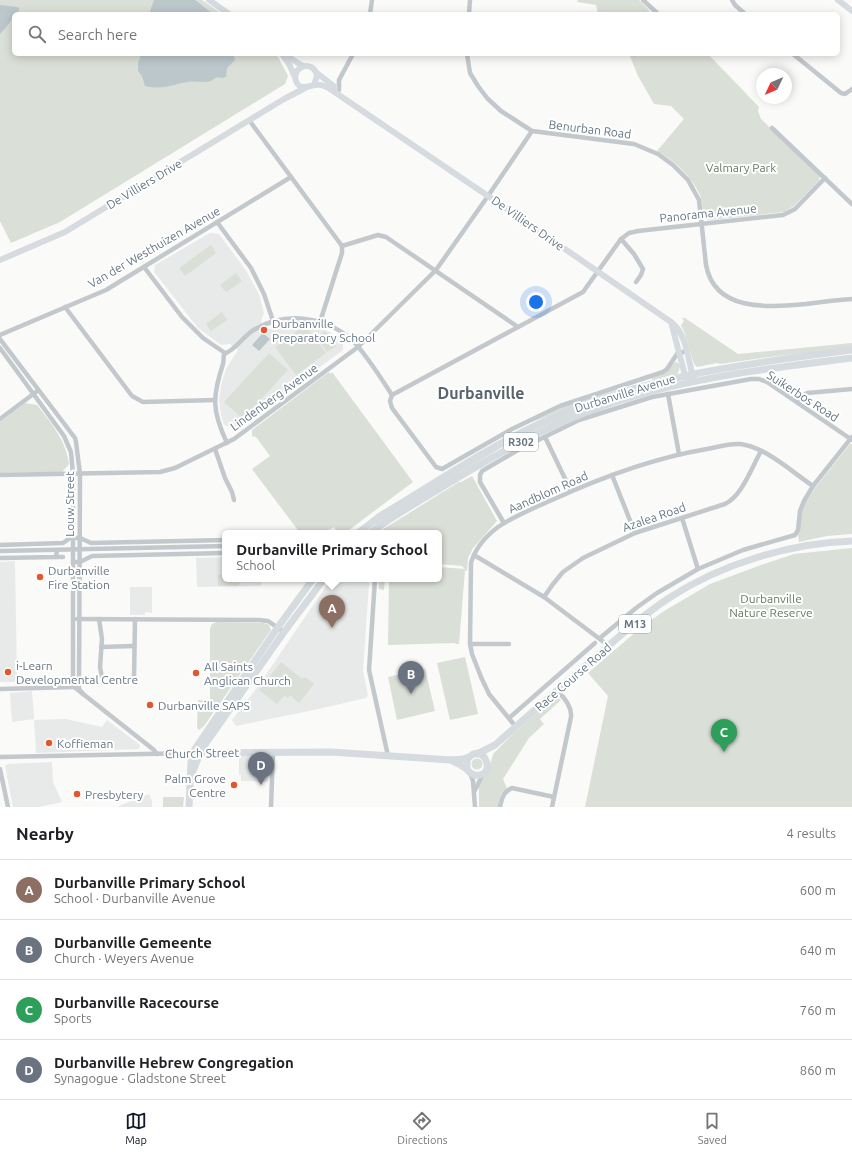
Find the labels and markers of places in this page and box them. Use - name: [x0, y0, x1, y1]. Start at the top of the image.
- place label: Durbanville Preparatory School: [272, 317, 375, 344]
- marker: Durbanville Preparatory School: [259, 325, 269, 335]
- place label: Durbanville Fire Station: [48, 564, 110, 591]
- marker: Durbanville Fire Station: [35, 572, 45, 582]
- pin: A: [319, 595, 345, 628]
- place label: i-Learn Developmental Centre: [16, 659, 138, 686]
- place label: All Saints Anglican Church: [204, 660, 291, 687]
- pin: B: [398, 661, 424, 694]
- marker: i-Learn Developmental Centre: [3, 667, 13, 677]
- marker: All Saints Anglican Church: [191, 668, 201, 678]
- place label: Durbanville SAPS: [158, 699, 250, 712]
- marker: Durbanville SAPS: [145, 700, 155, 710]
- pin: C: [711, 719, 737, 752]
- place label: Koffieman: [57, 737, 113, 750]
- marker: Koffieman: [44, 738, 54, 748]
- pin: D: [248, 752, 274, 785]
- place label: Palm Grove Centre: [165, 772, 226, 799]
- marker: Palm Grove Centre: [229, 780, 239, 790]
- place label: Presbytery: [85, 788, 143, 801]
- marker: Presbytery: [72, 789, 82, 799]

